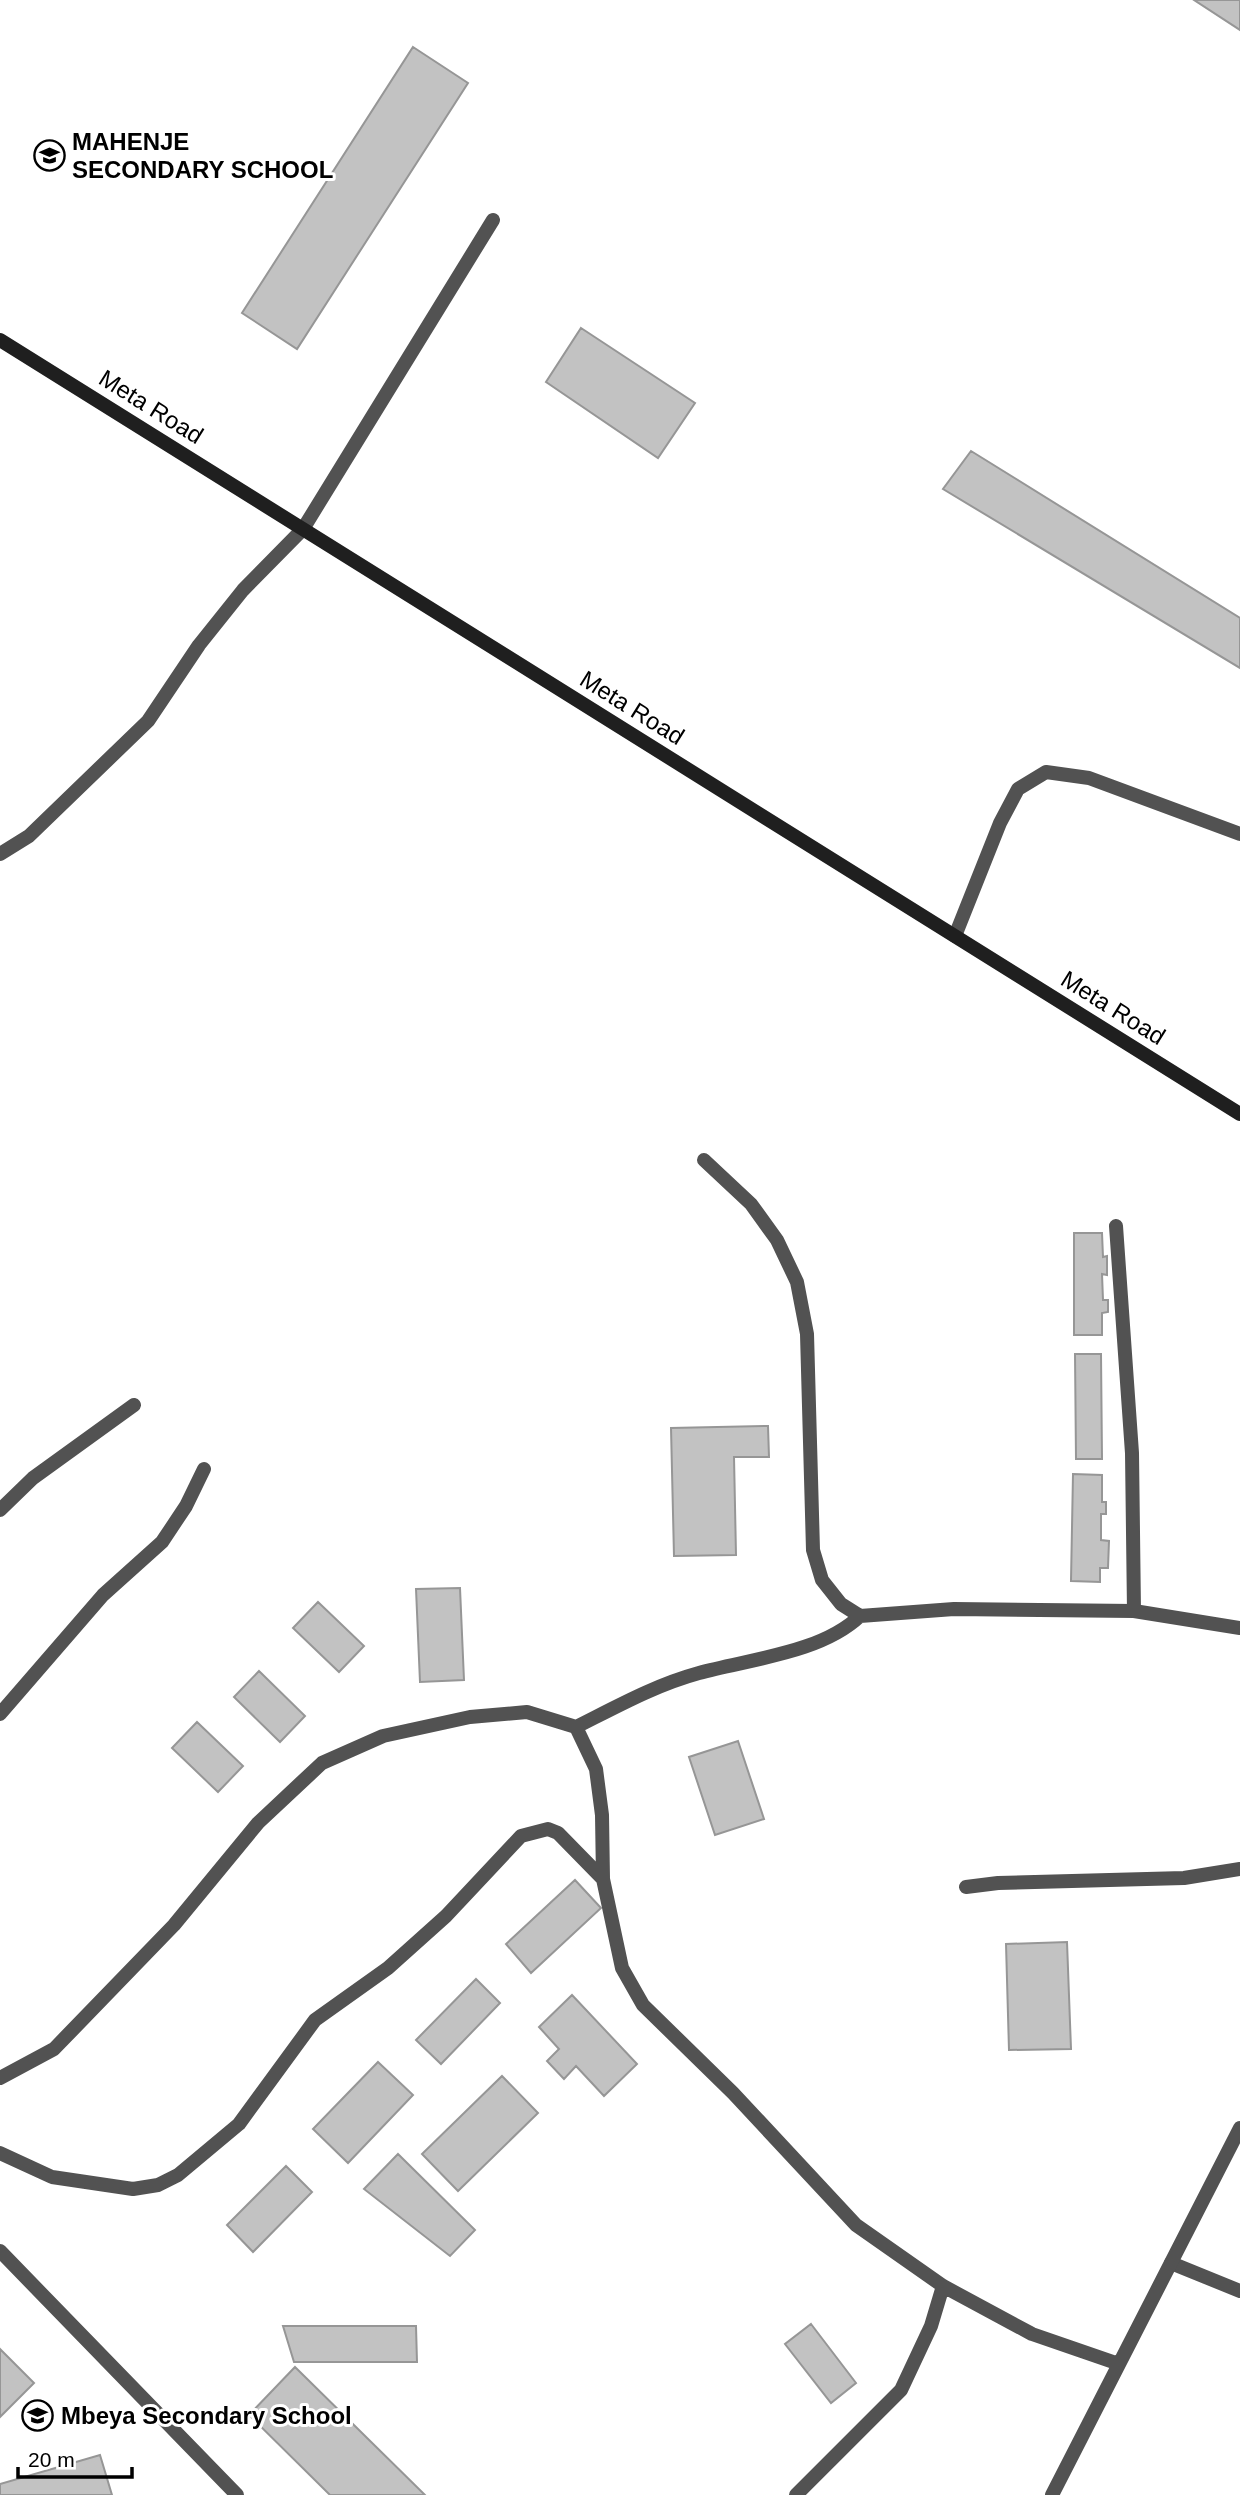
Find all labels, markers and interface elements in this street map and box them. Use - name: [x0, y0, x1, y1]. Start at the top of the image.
- place label: MAHENJE SECONDARY SCHOOL: [72, 128, 333, 183]
- school or university icon: MAHENJE SECONDARY SCHOOL: [32, 139, 66, 173]
- street label: Meta Road: [94, 364, 208, 449]
- street label: Meta Road: [575, 665, 689, 750]
- street label: Meta Road: [1056, 965, 1170, 1050]
- school or university icon: Mbeya Secondary School: [21, 2399, 55, 2433]
- place label: Mbeya Secondary School: [61, 2402, 352, 2429]
- scale bar: [18, 2436, 131, 2480]
- text: 20 m: [28, 2448, 75, 2471]

